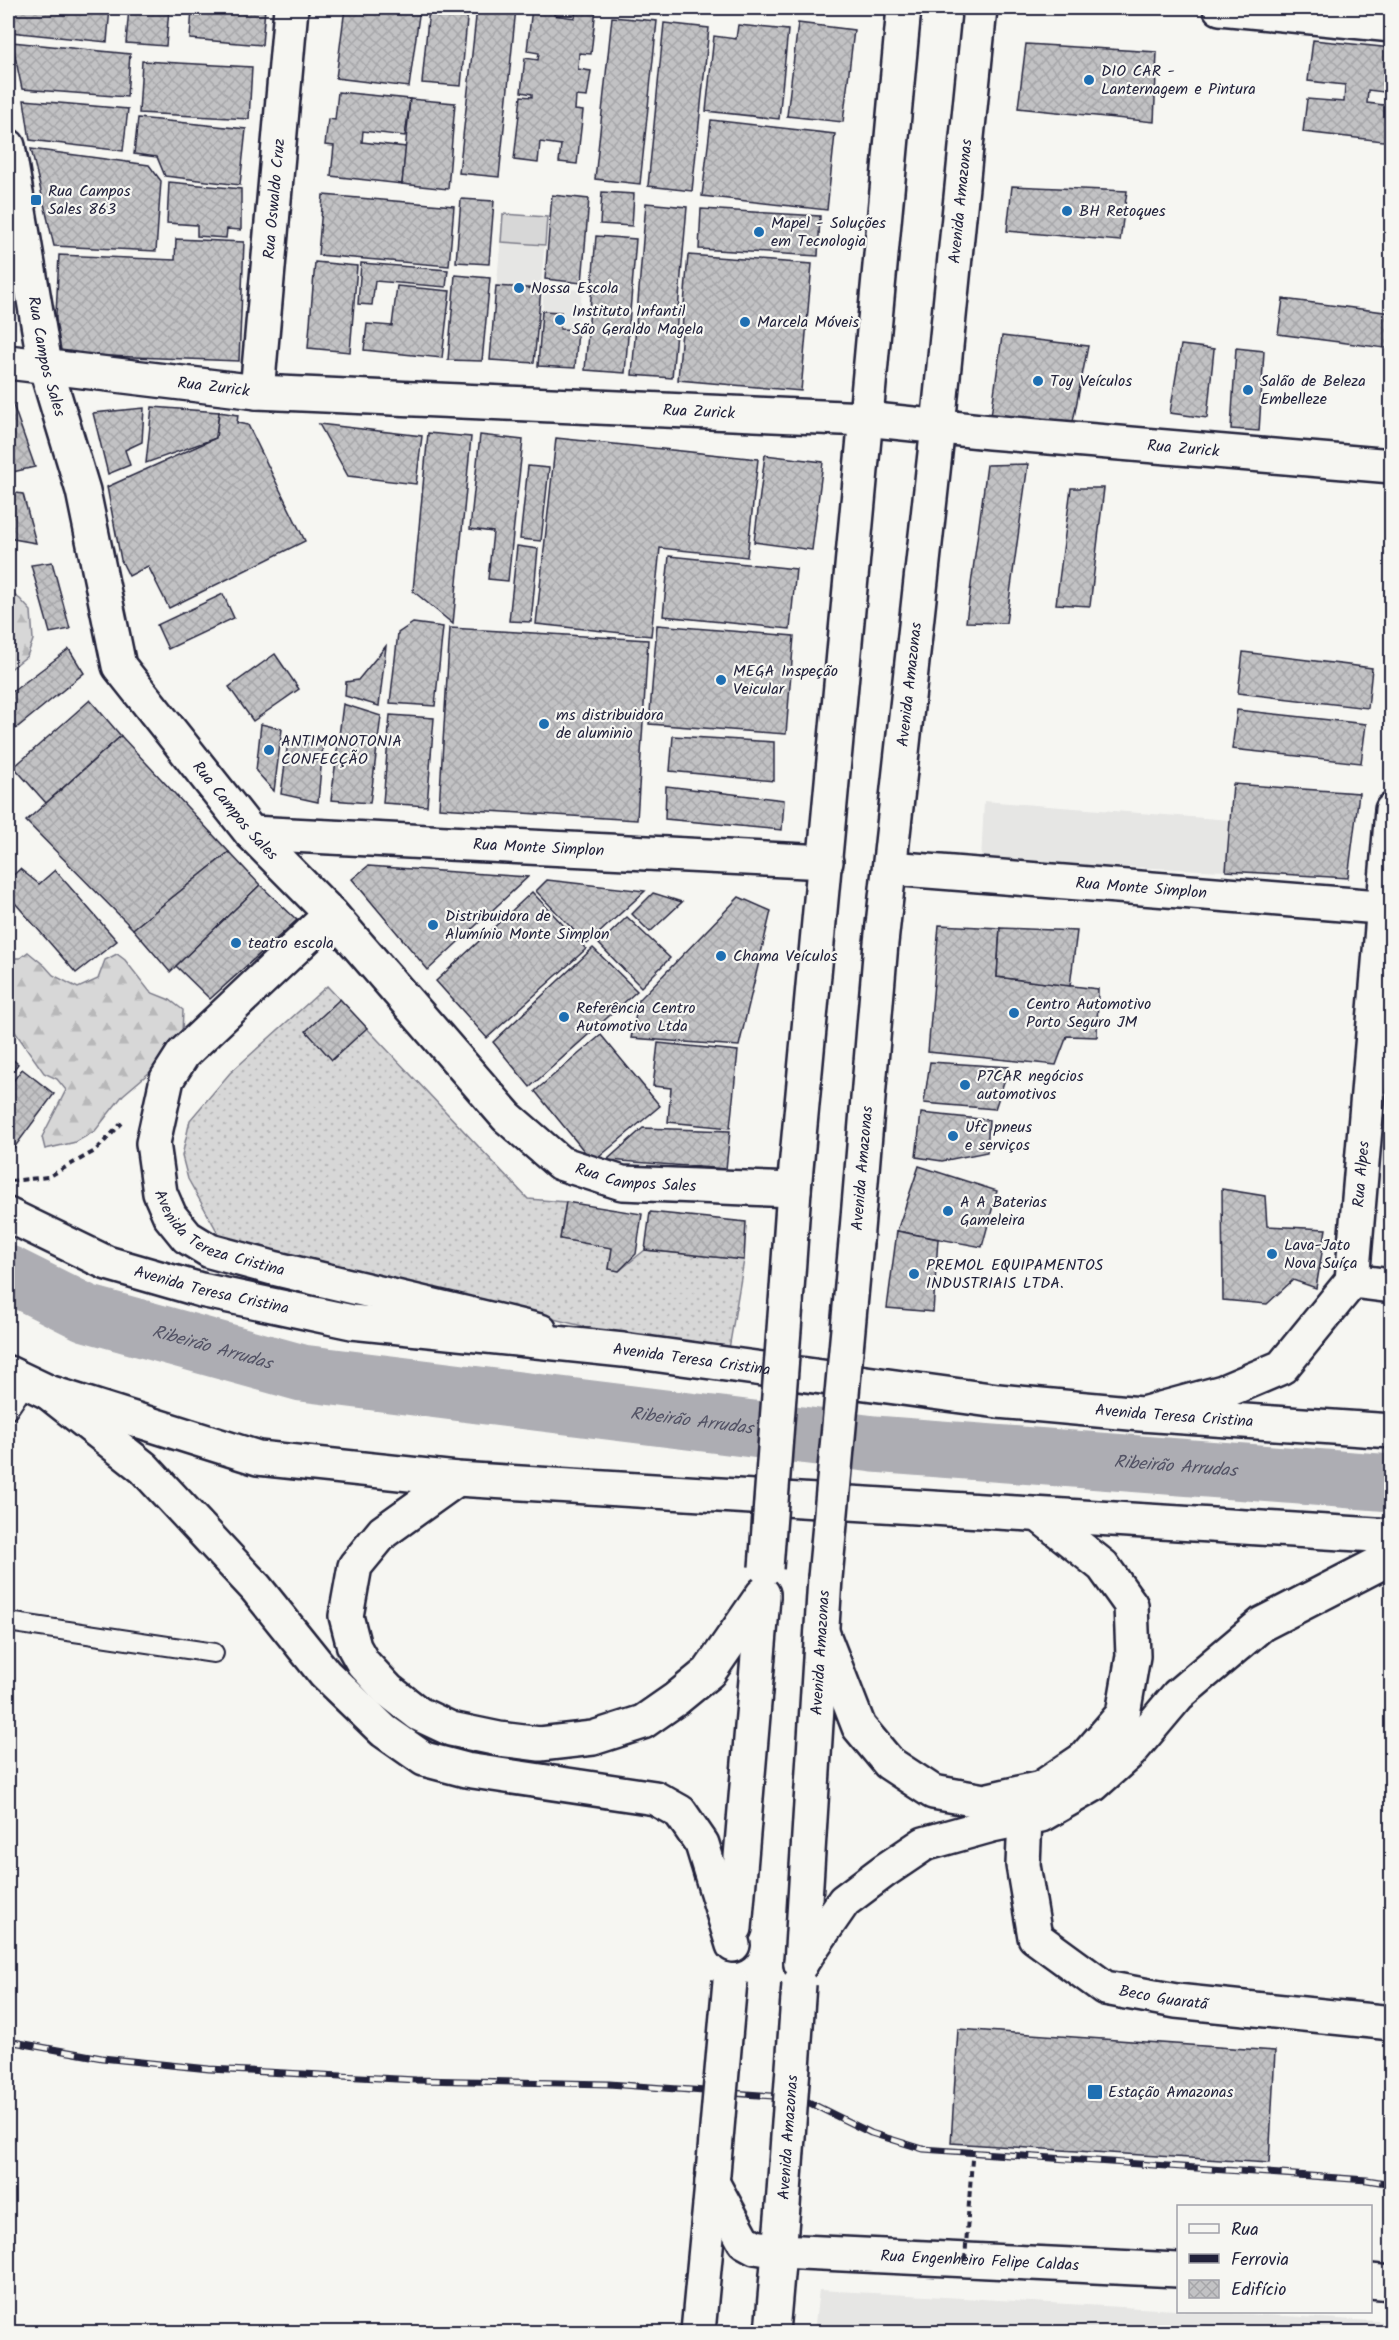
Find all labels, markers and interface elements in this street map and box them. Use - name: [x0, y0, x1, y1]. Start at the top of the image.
- place label: DIO CAR - Lanternagem e Pintura: [1101, 59, 1256, 102]
- marker: DIO CAR - Lanternagem e Pintura: [1082, 73, 1096, 87]
- street label: Rua Oswaldo Cruz: [256, 137, 292, 260]
- street label: Avenida Amazonas: [942, 138, 979, 265]
- place label: Rua Campos Sales 863: [48, 179, 131, 222]
- marker: Rua Campos Sales 863: [29, 193, 43, 207]
- place label: BH Retoques: [1079, 199, 1166, 224]
- marker: BH Retoques: [1060, 204, 1074, 218]
- place label: Mapel - Soluções em Tecnologia: [771, 211, 886, 254]
- marker: Mapel - Soluções em Tecnologia: [752, 225, 766, 239]
- place label: Nossa Escola: [531, 276, 619, 301]
- marker: Nossa Escola: [512, 281, 526, 295]
- street label: Rua Campos Sales: [21, 294, 72, 420]
- place label: Instituto Infantil São Geraldo Magela: [572, 299, 703, 342]
- place label: Marcela Móveis: [757, 310, 859, 335]
- marker: Instituto Infantil São Geraldo Magela: [553, 313, 567, 327]
- marker: Marcela Móveis: [738, 315, 752, 329]
- place label: Toy Veículos: [1050, 369, 1132, 394]
- place label: Salão de Beleza Embelleze: [1260, 369, 1366, 412]
- street label: Rua Zurick: [176, 370, 251, 404]
- marker: Toy Veículos: [1031, 374, 1045, 388]
- marker: Salão de Beleza Embelleze: [1241, 383, 1255, 397]
- street label: Rua Zurick: [662, 398, 736, 426]
- street label: Rua Zurick: [1146, 433, 1221, 464]
- street label: Avenida Amazonas: [890, 621, 929, 748]
- place label: MEGA Inspeção Veicular: [733, 659, 838, 702]
- marker: MEGA Inspeção Veicular: [714, 673, 728, 687]
- place label: ms distribuidora de aluminio: [556, 703, 664, 746]
- marker: ms distribuidora de aluminio: [537, 717, 551, 731]
- place label: ANTIMONOTONIA CONFECÇÃO: [281, 729, 402, 772]
- marker: ANTIMONOTONIA CONFECÇÃO: [262, 743, 276, 757]
- street label: Rua Campos Sales: [186, 756, 284, 866]
- street label: Rua Monte Simplon: [472, 832, 605, 863]
- street label: Rua Monte Simplon: [1075, 870, 1208, 906]
- place label: Distribuidora de Alumínio Monte Simplon: [445, 904, 609, 947]
- marker: Distribuidora de Alumínio Monte Simplon: [426, 918, 440, 932]
- place label: teatro escola: [248, 931, 334, 956]
- marker: teatro escola: [229, 936, 243, 950]
- place label: Chama Veículos: [733, 944, 838, 969]
- marker: Chama Veículos: [714, 949, 728, 963]
- place label: Centro Automotivo Porto Seguro JM: [1026, 992, 1151, 1035]
- place label: Referência Centro Automotivo Ltda: [576, 996, 696, 1039]
- marker: Centro Automotivo Porto Seguro JM: [1007, 1006, 1021, 1020]
- marker: Referência Centro Automotivo Ltda: [557, 1010, 571, 1024]
- place label: P7CAR negócios automotivos: [977, 1064, 1084, 1107]
- marker: P7CAR negócios automotivos: [958, 1078, 972, 1092]
- street label: Avenida Amazonas: [844, 1105, 880, 1232]
- place label: Ufc pneus e serviços: [965, 1115, 1032, 1158]
- marker: Ufc pneus e serviços: [946, 1129, 960, 1143]
- street label: Rua Alpes: [1346, 1140, 1376, 1208]
- street label: Rua Campos Sales: [572, 1156, 697, 1199]
- street label: Avenida Tereza Cristina: [147, 1185, 287, 1283]
- place label: A A Baterias Gameleira: [960, 1190, 1047, 1233]
- marker: A A Baterias Gameleira: [941, 1204, 955, 1218]
- place label: Lava-Jato Nova Suíça: [1284, 1233, 1357, 1276]
- marker: Lava-Jato Nova Suíça: [1265, 1247, 1279, 1261]
- place label: PREMOL EQUIPAMENTOS INDUSTRIAIS LTDA.: [926, 1253, 1104, 1296]
- street label: Avenida Teresa Cristina: [131, 1259, 291, 1321]
- marker: PREMOL EQUIPAMENTOS INDUSTRIAIS LTDA.: [907, 1267, 921, 1281]
- water label: Ribeirão Arrudas: [149, 1318, 277, 1379]
- street label: Avenida Teresa Cristina: [612, 1337, 772, 1382]
- street label: Avenida Teresa Cristina: [1094, 1397, 1254, 1434]
- water label: Ribeirão Arrudas: [629, 1399, 757, 1444]
- water label: Ribeirão Arrudas: [1113, 1448, 1240, 1486]
- street label: Avenida Amazonas: [804, 1589, 837, 1716]
- street label: Beco Guaratã: [1117, 1978, 1211, 2017]
- street label: Avenida Amazonas: [771, 2074, 805, 2200]
- place label: Estação Amazonas: [1108, 2080, 1234, 2105]
- marker: Estação Amazonas: [1086, 2083, 1104, 2101]
- legend: [1177, 2205, 1372, 2313]
- text: Rua: [1231, 2216, 1259, 2245]
- street label: Rua Engenheiro Felipe Caldas: [880, 2243, 1080, 2278]
- text: Ferrovia: [1231, 2246, 1289, 2275]
- text: Edifício: [1231, 2276, 1286, 2305]

